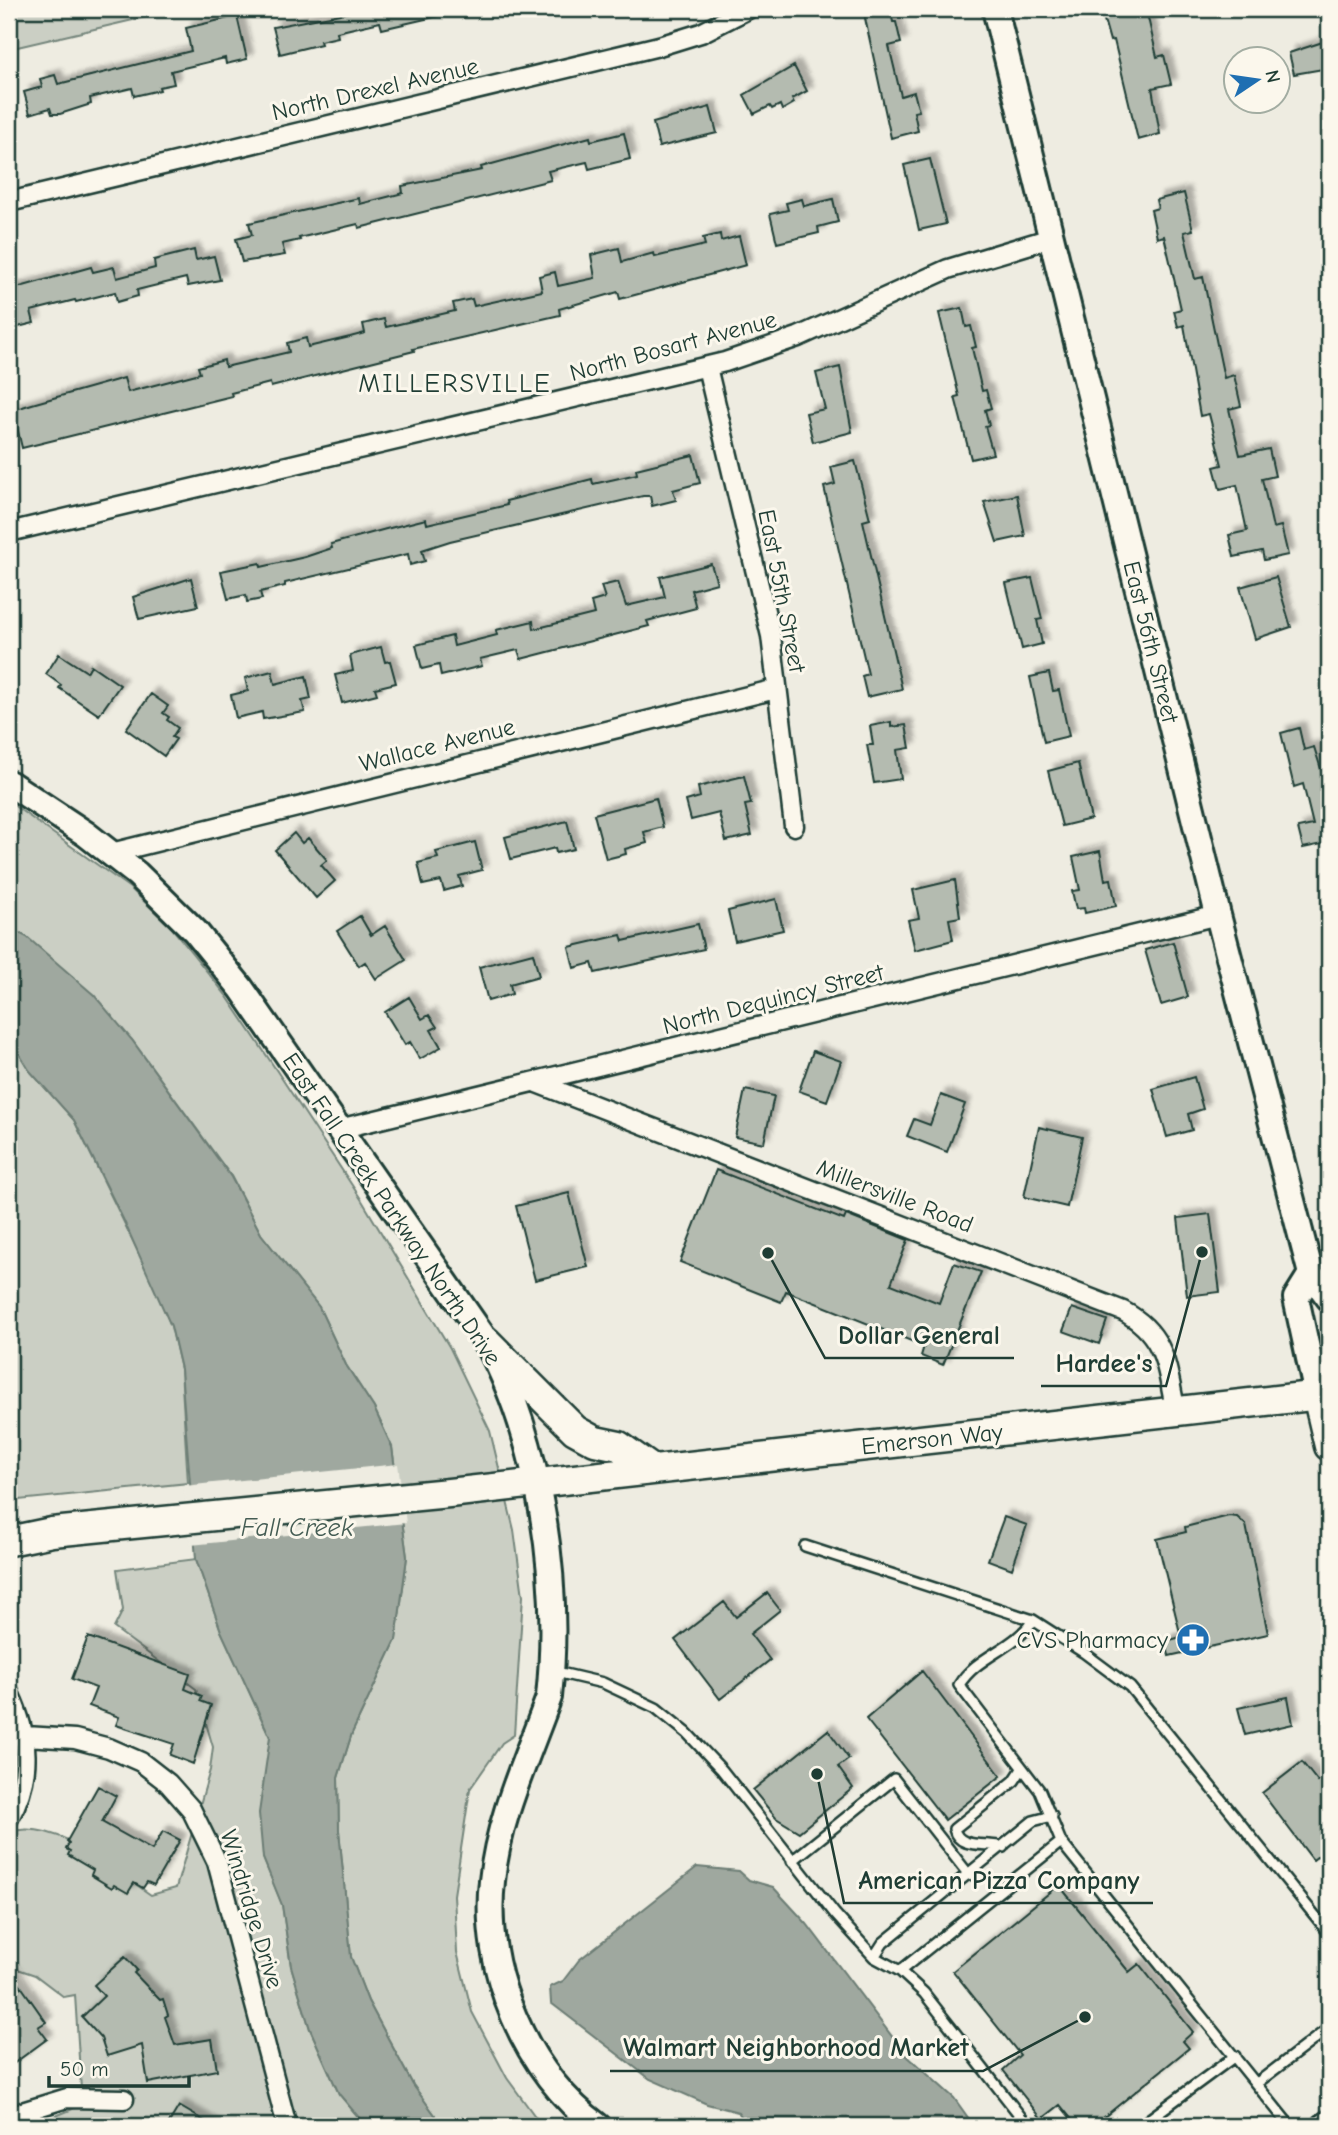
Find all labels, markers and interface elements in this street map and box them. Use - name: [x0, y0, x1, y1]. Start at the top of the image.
- north arrow: [1222, 46, 1292, 116]
- street label: North Drexel Avenue: [269, 52, 481, 126]
- text: N: [1260, 68, 1285, 85]
- street label: North Bosart Avenue: [567, 305, 779, 387]
- district label: MILLERSVILLE: [358, 369, 552, 399]
- street label: East 55th Street: [752, 507, 812, 676]
- street label: East 56th Street: [1117, 558, 1185, 727]
- street label: Wallace Avenue: [356, 712, 518, 778]
- street label: North Dequincy Street: [660, 958, 887, 1040]
- street label: East Fall Creek Parkway North Drive: [277, 1047, 507, 1371]
- street label: Millersville Road: [813, 1153, 977, 1239]
- callout: Dollar General: [825, 1311, 1014, 1358]
- text: Dollar General: [838, 1321, 1000, 1351]
- callout: Hardee's: [1041, 1339, 1166, 1386]
- text: Hardee's: [1056, 1349, 1152, 1379]
- street label: Emerson Way: [860, 1418, 1004, 1460]
- water label: Fall Creek: [241, 1513, 354, 1543]
- pharmacy icon: CVS Pharmacy: [1174, 1621, 1212, 1659]
- place label: CVS Pharmacy: [1016, 1626, 1168, 1654]
- street label: Windridge Drive: [215, 1826, 289, 1992]
- callout: American Pizza Company: [844, 1856, 1153, 1903]
- text: American Pizza Company: [859, 1866, 1140, 1896]
- callout: Walmart Neighborhood Market: [610, 2024, 983, 2071]
- text: Walmart Neighborhood Market: [623, 2033, 969, 2063]
- scale bar: [49, 2044, 189, 2088]
- text: 50 m: [60, 2057, 109, 2081]

